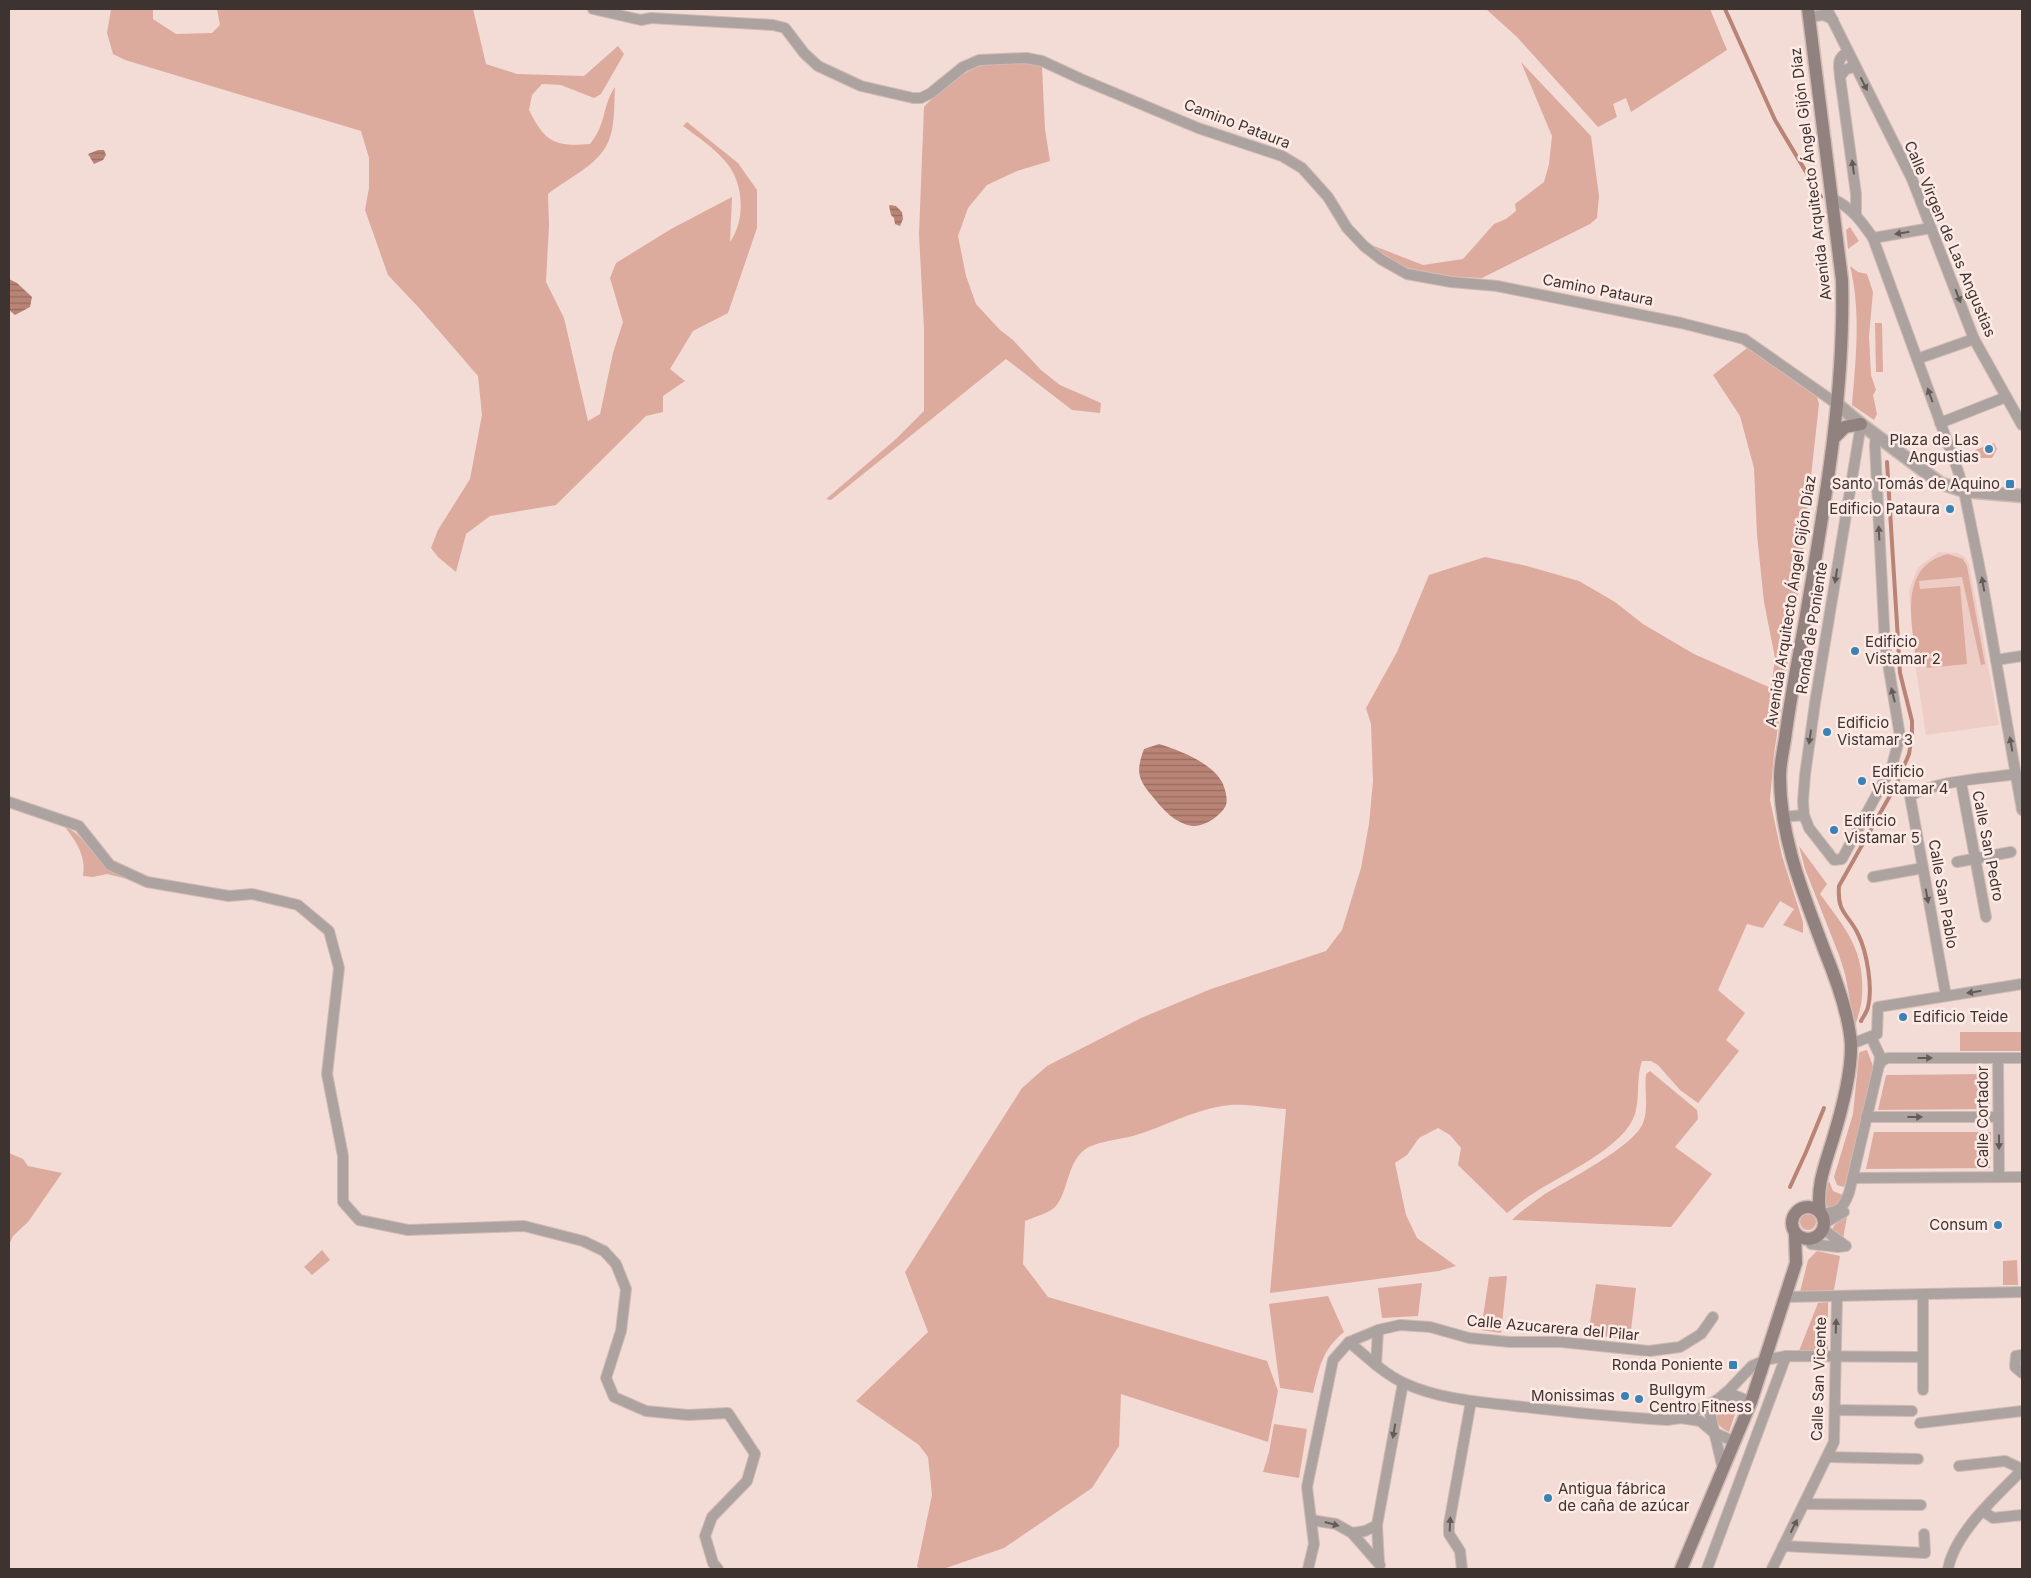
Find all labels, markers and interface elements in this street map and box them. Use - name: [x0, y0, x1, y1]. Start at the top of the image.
- street label: Avenida Arquitecto Ángel Gijón Díaz: [1786, 46, 1835, 302]
- one-way arrow: [1860, 77, 1868, 91]
- street label: Camino Pataura: [1181, 94, 1293, 153]
- street label: Calle Virgen de Las Angustias: [1900, 138, 2001, 340]
- one-way arrow: [1848, 159, 1856, 175]
- one-way arrow: [1894, 229, 1910, 237]
- street label: Camino Pataura: [1541, 269, 1655, 310]
- one-way arrow: [1954, 289, 1962, 304]
- one-way arrow: [1926, 388, 1933, 403]
- place label: Plaza de Las Angustias: [1889, 430, 1979, 466]
- marker: Plaza de Las Angustias: [1983, 443, 1995, 455]
- street label: Avenida Arquitecto Ángel Gijón Díaz: [1761, 474, 1820, 728]
- place label: Santo Tomás de Aquino: [1832, 474, 2000, 493]
- marker: Santo Tomás de Aquino: [2004, 478, 2016, 490]
- place label: Edificio Pataura: [1829, 499, 1940, 518]
- marker: Edificio Pataura: [1944, 503, 1956, 515]
- one-way arrow: [1875, 525, 1883, 541]
- street label: Ronda de Poniente: [1792, 561, 1831, 695]
- one-way arrow: [1832, 569, 1840, 585]
- one-way arrow: [1978, 576, 1986, 592]
- place label: Edificio Vistamar 2: [1865, 632, 1941, 668]
- marker: Edificio Vistamar 2: [1849, 645, 1861, 657]
- one-way arrow: [1889, 688, 1897, 703]
- place label: Edificio Vistamar 3: [1837, 713, 1913, 749]
- marker: Edificio Vistamar 3: [1821, 726, 1833, 738]
- one-way arrow: [1806, 729, 1814, 745]
- one-way arrow: [2006, 736, 2014, 752]
- place label: Edificio Vistamar 4: [1872, 762, 1948, 798]
- marker: Edificio Vistamar 4: [1856, 775, 1868, 787]
- street label: Calle San Pedro: [1968, 789, 2009, 903]
- place label: Edificio Vistamar 5: [1844, 811, 1920, 847]
- marker: Edificio Vistamar 5: [1828, 824, 1840, 836]
- street label: Calle San Pablo: [1925, 838, 1962, 950]
- one-way arrow: [1924, 888, 1932, 904]
- one-way arrow: [1966, 988, 1982, 996]
- place label: Edificio Teide: [1913, 1007, 2008, 1026]
- marker: Edificio Teide: [1897, 1011, 1909, 1023]
- one-way arrow: [1917, 1054, 1933, 1062]
- street label: Calle Cortador: [1973, 1065, 1992, 1168]
- one-way arrow: [1907, 1113, 1923, 1121]
- one-way arrow: [1995, 1134, 2003, 1150]
- place label: Consum: [1929, 1215, 1988, 1234]
- marker: Consum: [1992, 1219, 2004, 1231]
- street label: Calle Azucarera del Pilar: [1466, 1310, 1641, 1345]
- street label: Calle San Vicente: [1807, 1316, 1830, 1441]
- one-way arrow: [1832, 1318, 1840, 1334]
- place label: Ronda Poniente: [1612, 1355, 1723, 1374]
- marker: Ronda Poniente: [1727, 1359, 1739, 1371]
- place label: Bullgym Centro Fitness: [1649, 1380, 1752, 1416]
- place label: Monissimas: [1531, 1386, 1615, 1405]
- marker: Monissimas: [1619, 1390, 1631, 1402]
- marker: Bullgym Centro Fitness: [1633, 1393, 1645, 1405]
- one-way arrow: [1390, 1423, 1398, 1439]
- place label: Antigua fábrica de caña de azúcar: [1558, 1479, 1690, 1515]
- marker: Antigua fábrica de caña de azúcar: [1542, 1492, 1554, 1504]
- one-way arrow: [1446, 1515, 1454, 1531]
- one-way arrow: [1790, 1518, 1798, 1533]
- one-way arrow: [1325, 1520, 1340, 1528]

